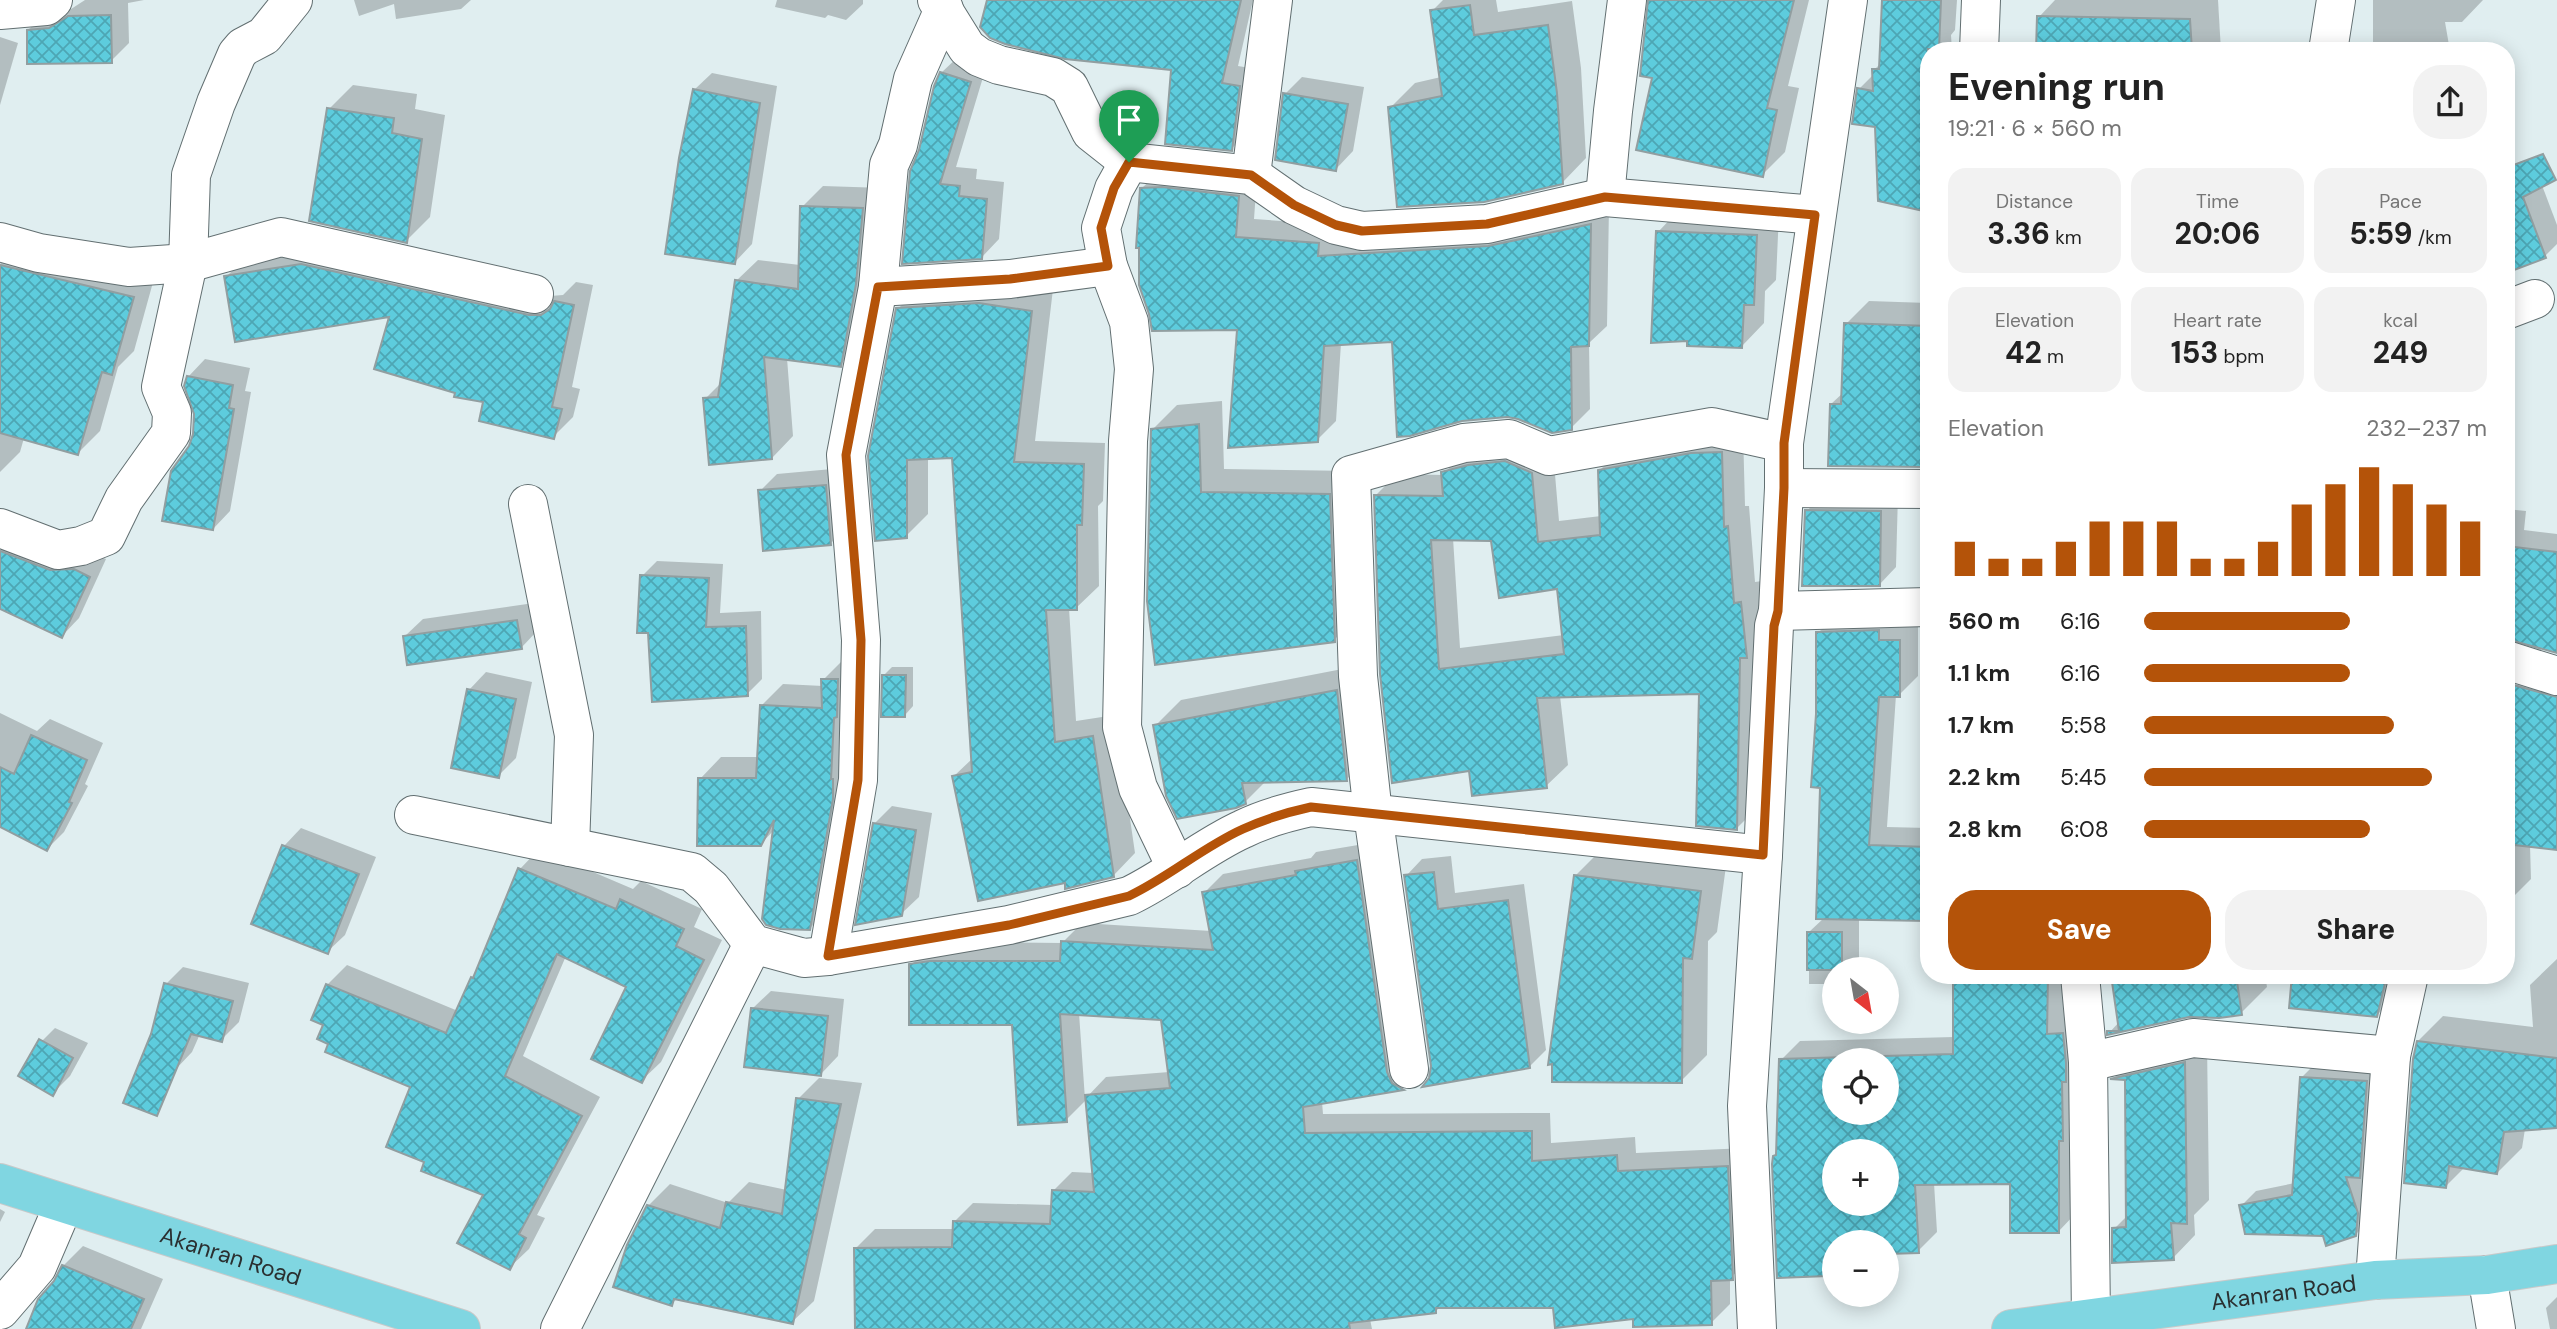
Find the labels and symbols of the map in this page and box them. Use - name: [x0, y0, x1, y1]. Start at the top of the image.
- pin: [1099, 90, 1159, 162]
- north arrow: [1822, 957, 1899, 1034]
- street label: Akanran Road: [156, 1220, 305, 1292]
- street label: Akanran Road: [2209, 1268, 2358, 1317]

